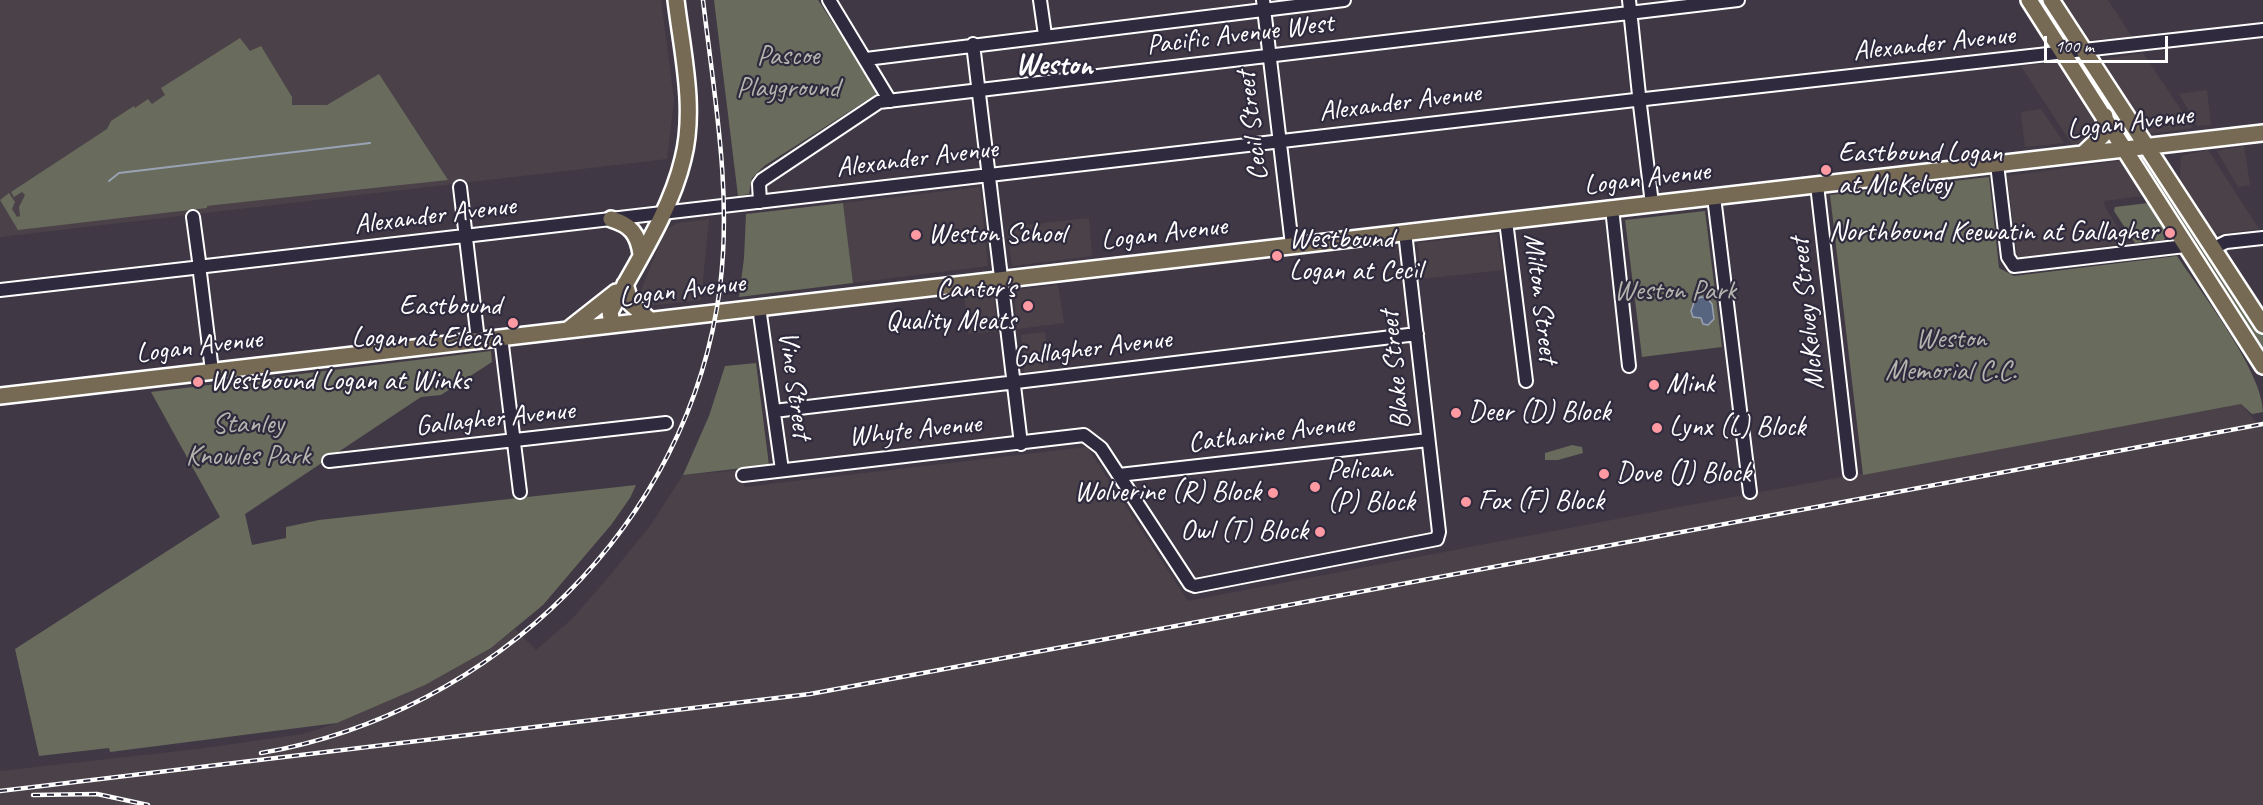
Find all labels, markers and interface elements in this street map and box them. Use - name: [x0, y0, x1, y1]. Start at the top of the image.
- street label: Pacific Avenue West: [1145, 7, 1335, 63]
- street label: Alexander Avenue: [1851, 19, 2017, 69]
- scale bar: [2047, 24, 2172, 62]
- text: 100 m: [2055, 35, 2094, 57]
- park label: Pascoe Playground: [736, 40, 840, 106]
- district label: Weston: [1016, 48, 1092, 84]
- street label: Cecil Street: [1230, 69, 1276, 183]
- street label: Alexander Avenue: [1317, 76, 1483, 130]
- street label: Logan Avenue: [2065, 99, 2195, 147]
- street label: Alexander Avenue: [834, 132, 1000, 186]
- place label: Eastbound Logan at McKelvey: [1838, 137, 2002, 203]
- street label: Logan Avenue: [1582, 155, 1712, 203]
- marker: Eastbound Logan at McKelvey: [1819, 163, 1833, 177]
- street label: Alexander Avenue: [352, 189, 518, 243]
- street label: Logan Avenue: [1099, 210, 1229, 258]
- place label: Northbound Keewatin at Gallagher: [1829, 216, 2158, 250]
- place label: Weston School: [928, 218, 1066, 252]
- place label: Westbound Logan at Cecil: [1289, 223, 1422, 289]
- marker: Northbound Keewatin at Gallagher: [2163, 226, 2177, 240]
- marker: Weston School: [909, 228, 923, 242]
- street label: Milton Street: [1515, 231, 1565, 365]
- street label: McKelvey Street: [1783, 236, 1833, 392]
- marker: Westbound Logan at Cecil: [1270, 249, 1284, 263]
- street label: Logan Avenue: [617, 267, 747, 315]
- place label: Cantor's Quality Meats: [885, 273, 1016, 339]
- park label: Weston Park: [1614, 275, 1736, 309]
- place label: Eastbound Logan at Electa: [351, 290, 501, 356]
- marker: Cantor's Quality Meats: [1021, 299, 1035, 313]
- street label: Blake Street: [1373, 309, 1419, 431]
- marker: Eastbound Logan at Electa: [506, 316, 520, 330]
- street label: Logan Avenue: [134, 323, 264, 371]
- street label: Gallagher Avenue: [1011, 323, 1173, 375]
- park label: Weston Memorial C.C.: [1885, 323, 2017, 389]
- street label: Vine Street: [770, 329, 818, 441]
- place label: Westbound Logan at Winks: [210, 365, 470, 399]
- place label: Mink: [1666, 368, 1714, 402]
- marker: Westbound Logan at Winks: [191, 375, 205, 389]
- marker: Mink: [1647, 378, 1661, 392]
- street label: Gallagher Avenue: [414, 394, 576, 444]
- place label: Deer (D) Block: [1468, 396, 1610, 430]
- marker: Deer (D) Block: [1449, 406, 1463, 420]
- street label: Whyte Avenue: [847, 407, 983, 455]
- street label: Catharine Avenue: [1186, 407, 1356, 461]
- park label: Stanley Knowles Park: [186, 408, 310, 474]
- place label: Lynx (L) Block: [1669, 411, 1806, 445]
- marker: Lynx (L) Block: [1650, 421, 1664, 435]
- place label: Pelican (P) Block: [1327, 454, 1415, 520]
- place label: Dove (J) Block: [1616, 457, 1751, 491]
- marker: Dove (J) Block: [1597, 467, 1611, 481]
- place label: Wolverine (R) Block: [1074, 476, 1261, 510]
- marker: Pelican (P) Block: [1308, 480, 1322, 494]
- place label: Fox (F) Block: [1478, 485, 1604, 519]
- marker: Wolverine (R) Block: [1266, 486, 1280, 500]
- marker: Fox (F) Block: [1459, 495, 1473, 509]
- place label: Owl (T) Block: [1180, 515, 1308, 549]
- marker: Owl (T) Block: [1313, 525, 1327, 539]

